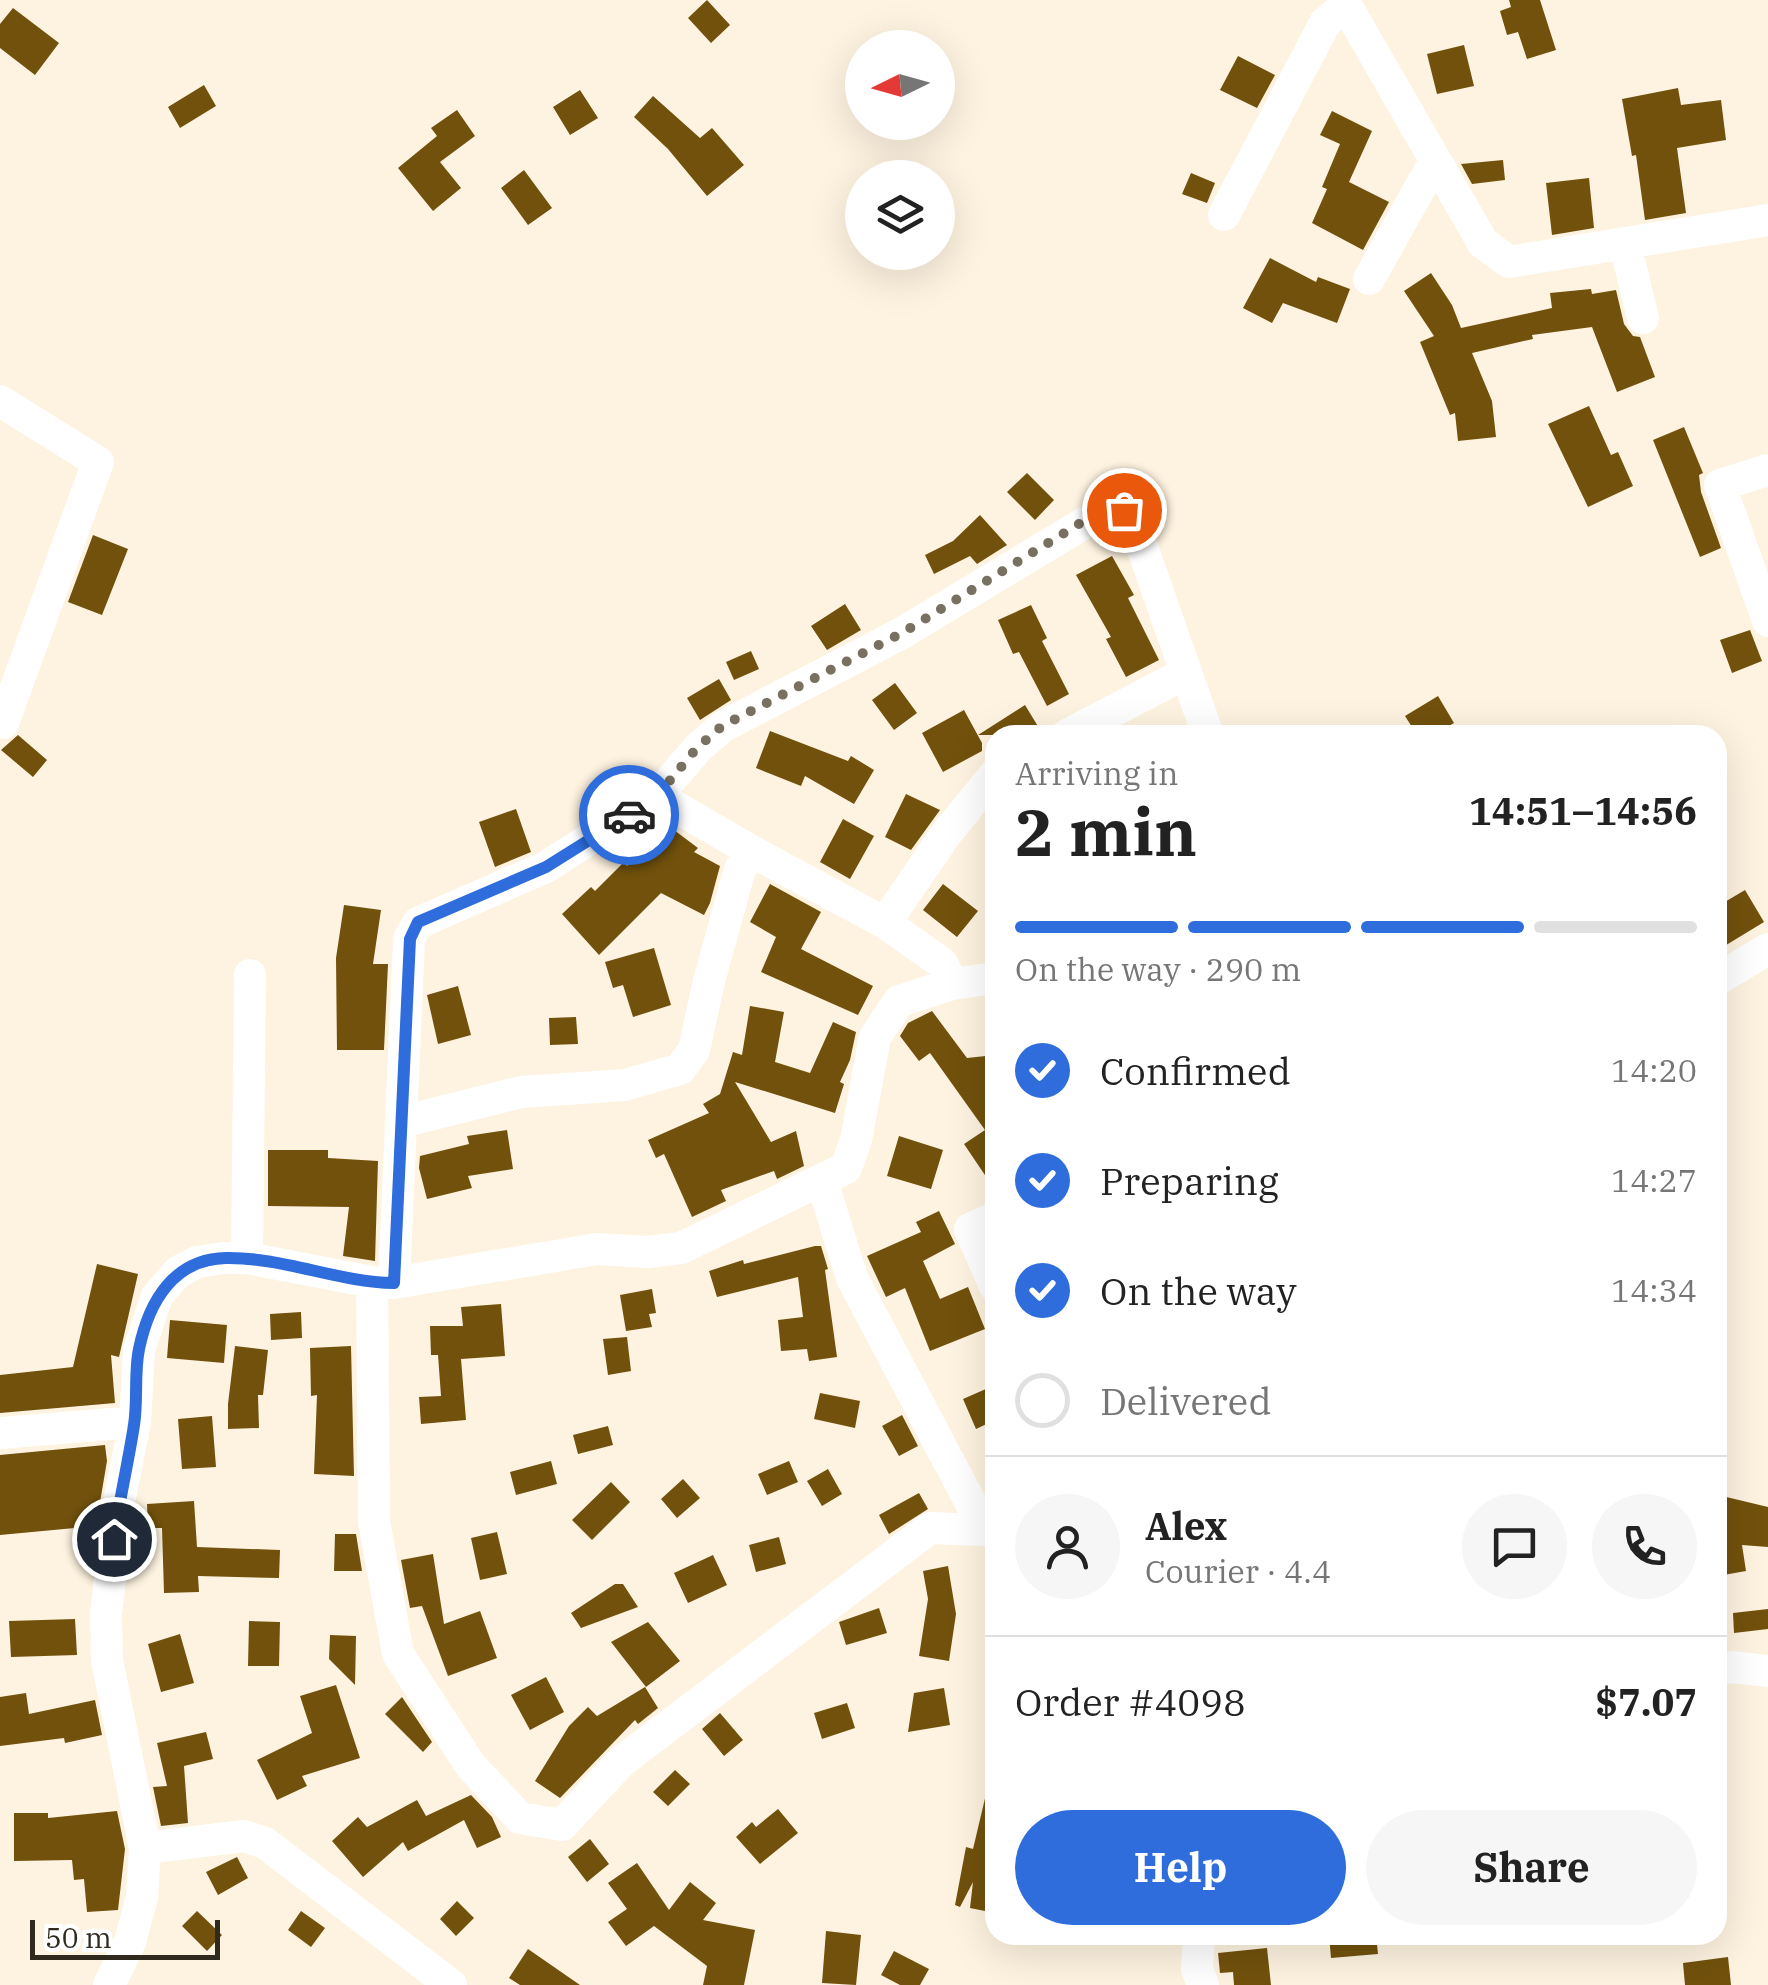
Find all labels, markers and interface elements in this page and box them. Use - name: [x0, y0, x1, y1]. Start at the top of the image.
- north arrow: [845, 30, 955, 140]
- map controls: [845, 30, 955, 270]
- button: layers: [845, 160, 955, 270]
- pin: [1082, 468, 1167, 553]
- icon: bag: [1097, 483, 1152, 538]
- text: Arriving in: [1015, 752, 1178, 794]
- courier: [579, 765, 679, 865]
- text: 14:51–14:56: [1469, 786, 1697, 835]
- icon: car: [602, 788, 657, 843]
- text: 2 min: [1015, 789, 1197, 874]
- text: On the way · 290 m: [1015, 948, 1301, 990]
- icon: check: [1015, 1043, 1070, 1098]
- text: Confirmed: [1100, 1046, 1291, 1095]
- text: 14:20: [1611, 1049, 1697, 1091]
- icon: check: [1015, 1153, 1070, 1208]
- text: Preparing: [1100, 1156, 1279, 1205]
- text: 14:27: [1611, 1159, 1697, 1201]
- icon: check: [1015, 1263, 1070, 1318]
- text: On the way: [1100, 1266, 1297, 1315]
- text: 14:34: [1611, 1269, 1697, 1311]
- text: Delivered: [1100, 1376, 1272, 1425]
- button: person: [1015, 1494, 1120, 1599]
- button: chat: [1462, 1494, 1567, 1599]
- button: phone: [1592, 1494, 1697, 1599]
- pin: [72, 1497, 157, 1582]
- text: Alex: [1145, 1501, 1227, 1550]
- icon: home: [87, 1512, 142, 1567]
- text: Courier · 4.4: [1145, 1550, 1331, 1592]
- text: Order #4098: [1015, 1677, 1246, 1726]
- text: $7.07: [1595, 1677, 1697, 1726]
- button: Help: [1015, 1810, 1346, 1925]
- button: Share: [1366, 1810, 1697, 1925]
- scale bar: [30, 1915, 220, 1960]
- text: 50 m: [45, 1919, 112, 1956]

